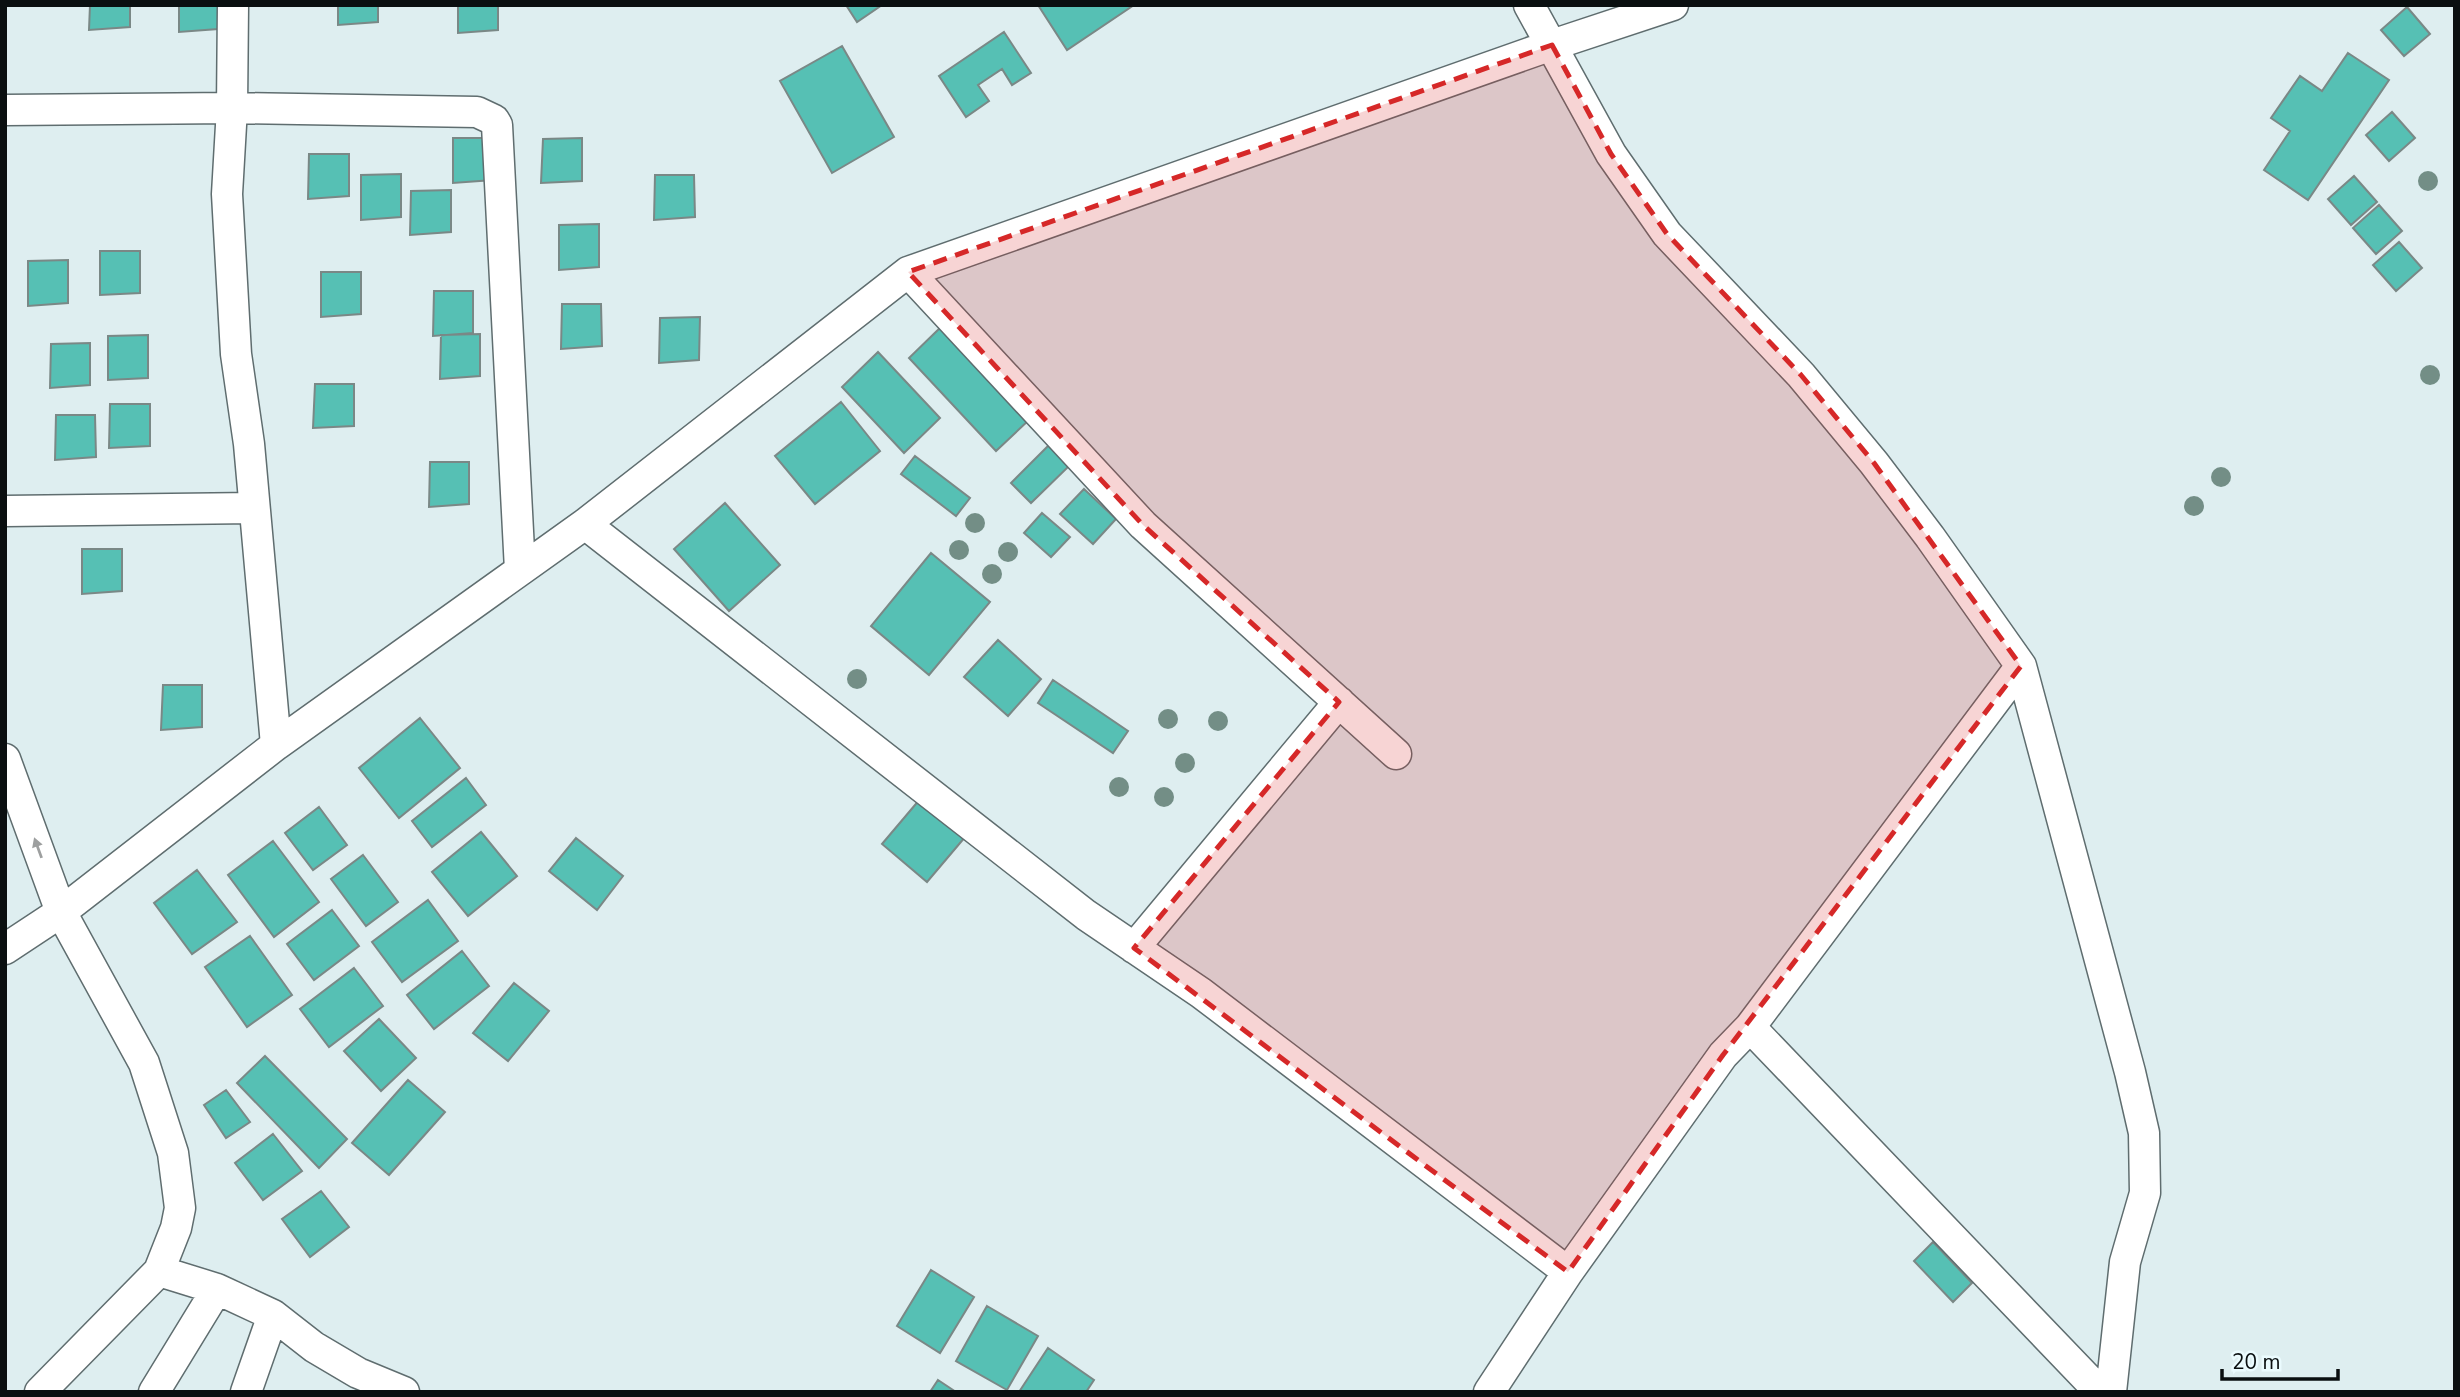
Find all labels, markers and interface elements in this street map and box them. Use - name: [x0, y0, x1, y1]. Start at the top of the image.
- one-way arrow: [32, 837, 43, 858]
- scale bar: [2222, 1338, 2338, 1382]
- text: 20 m: [2232, 1348, 2281, 1376]

